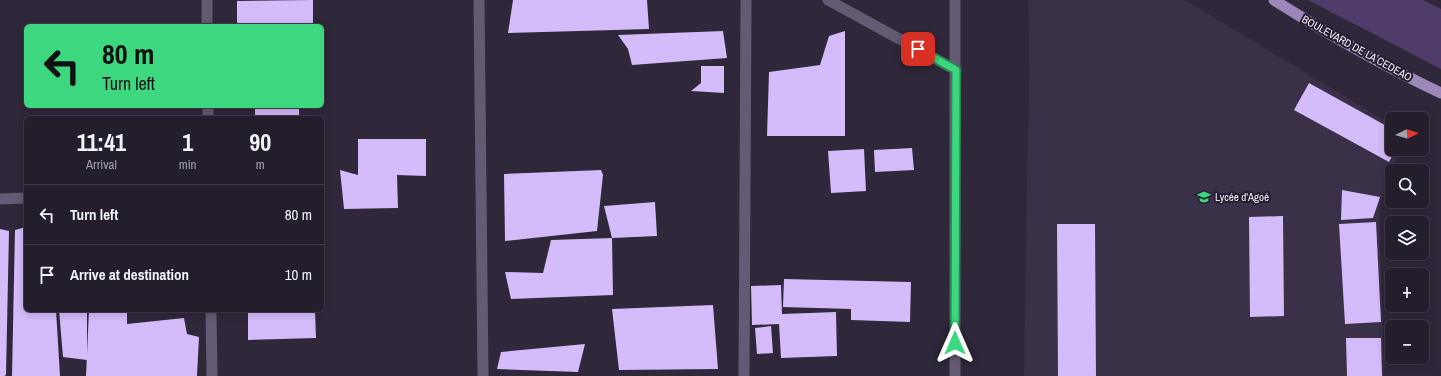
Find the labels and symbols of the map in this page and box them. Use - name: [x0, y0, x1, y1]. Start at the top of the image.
- street label: BOULEVARD DE LA CEDEAO: [1300, 12, 1414, 84]
- pin: [901, 32, 935, 66]
- north arrow: [1385, 112, 1429, 156]
- school or university icon: Lycée d'Agoé: [1196, 189, 1212, 205]
- place label: Lycée d'Agoé: [1215, 190, 1269, 204]
- position arrow: [934, 322, 976, 364]

